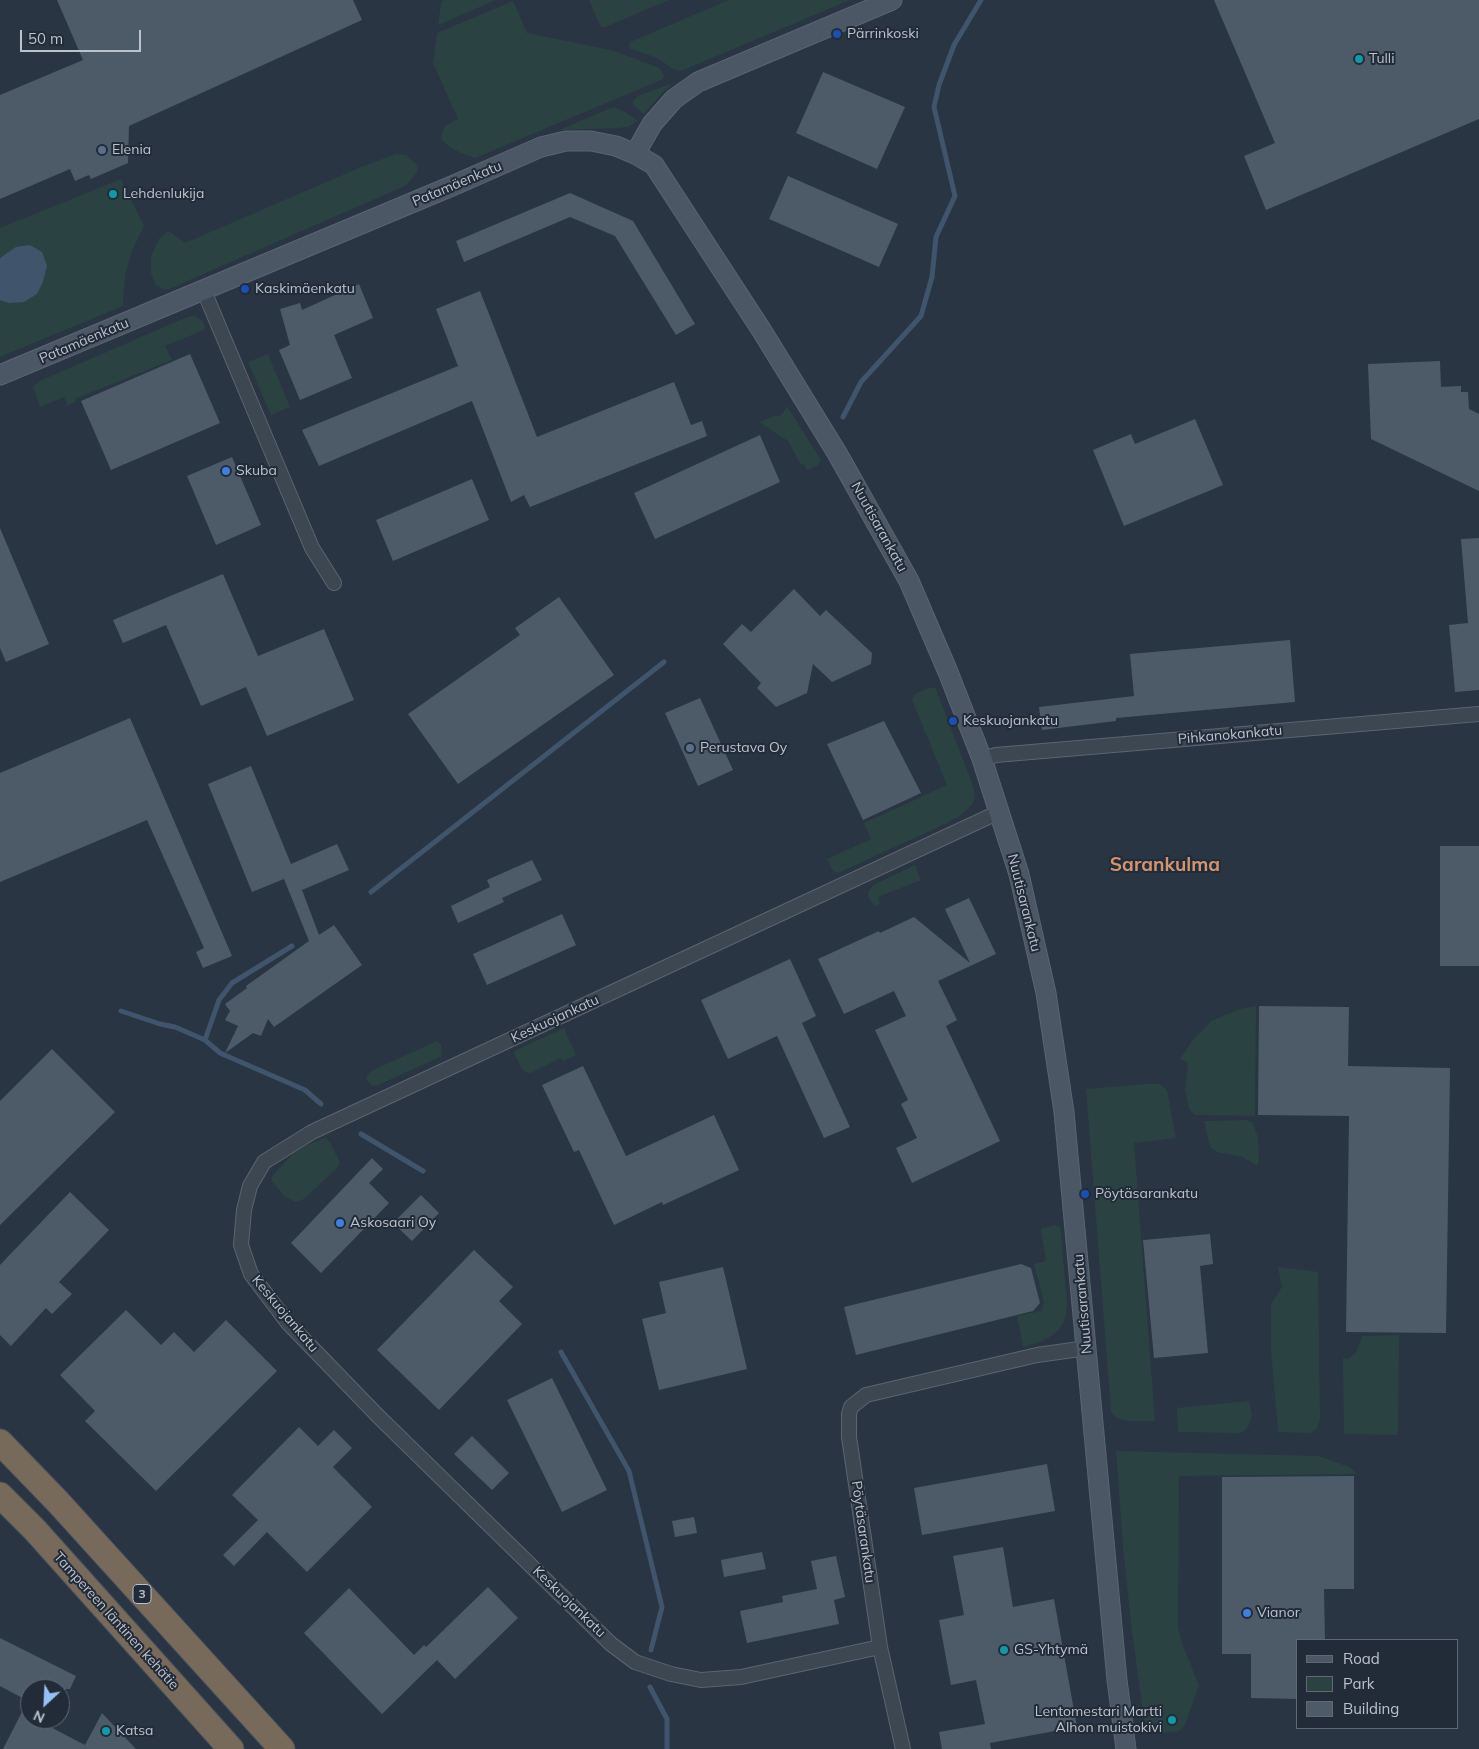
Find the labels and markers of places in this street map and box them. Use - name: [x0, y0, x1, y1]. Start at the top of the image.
- place label: Pärrinkoski: [847, 26, 919, 42]
- marker: Pärrinkoski: [831, 28, 843, 40]
- place label: Tulli: [1369, 51, 1395, 67]
- marker: Tulli: [1353, 53, 1365, 65]
- place label: Elenia: [112, 142, 151, 158]
- marker: Elenia: [96, 144, 108, 156]
- place label: Lehdenlukija: [123, 186, 204, 202]
- marker: Lehdenlukija: [107, 188, 119, 200]
- place label: Kaskimäenkatu: [255, 281, 355, 297]
- marker: Kaskimäenkatu: [239, 283, 251, 295]
- place label: Skuba: [236, 463, 277, 479]
- marker: Skuba: [220, 465, 232, 477]
- place label: Keskuojankatu: [963, 713, 1058, 729]
- marker: Keskuojankatu: [947, 715, 959, 727]
- place label: Perustava Oy: [700, 740, 787, 756]
- marker: Perustava Oy: [684, 742, 696, 754]
- place label: Pöytäsarankatu: [1095, 1186, 1198, 1202]
- marker: Pöytäsarankatu: [1079, 1188, 1091, 1200]
- place label: Askosaari Oy: [350, 1215, 436, 1231]
- marker: Askosaari Oy: [334, 1217, 346, 1229]
- place label: Vianor: [1257, 1605, 1300, 1621]
- marker: Vianor: [1241, 1607, 1253, 1619]
- place label: GS-Yhtymä: [1014, 1642, 1088, 1658]
- marker: GS-Yhtymä: [998, 1644, 1010, 1656]
- place label: Lentomestari Martti Alhon muistokivi: [1035, 1704, 1162, 1736]
- marker: Lentomestari Martti Alhon muistokivi: [1166, 1714, 1178, 1726]
- place label: Katsa: [116, 1723, 154, 1739]
- marker: Katsa: [100, 1725, 112, 1737]

